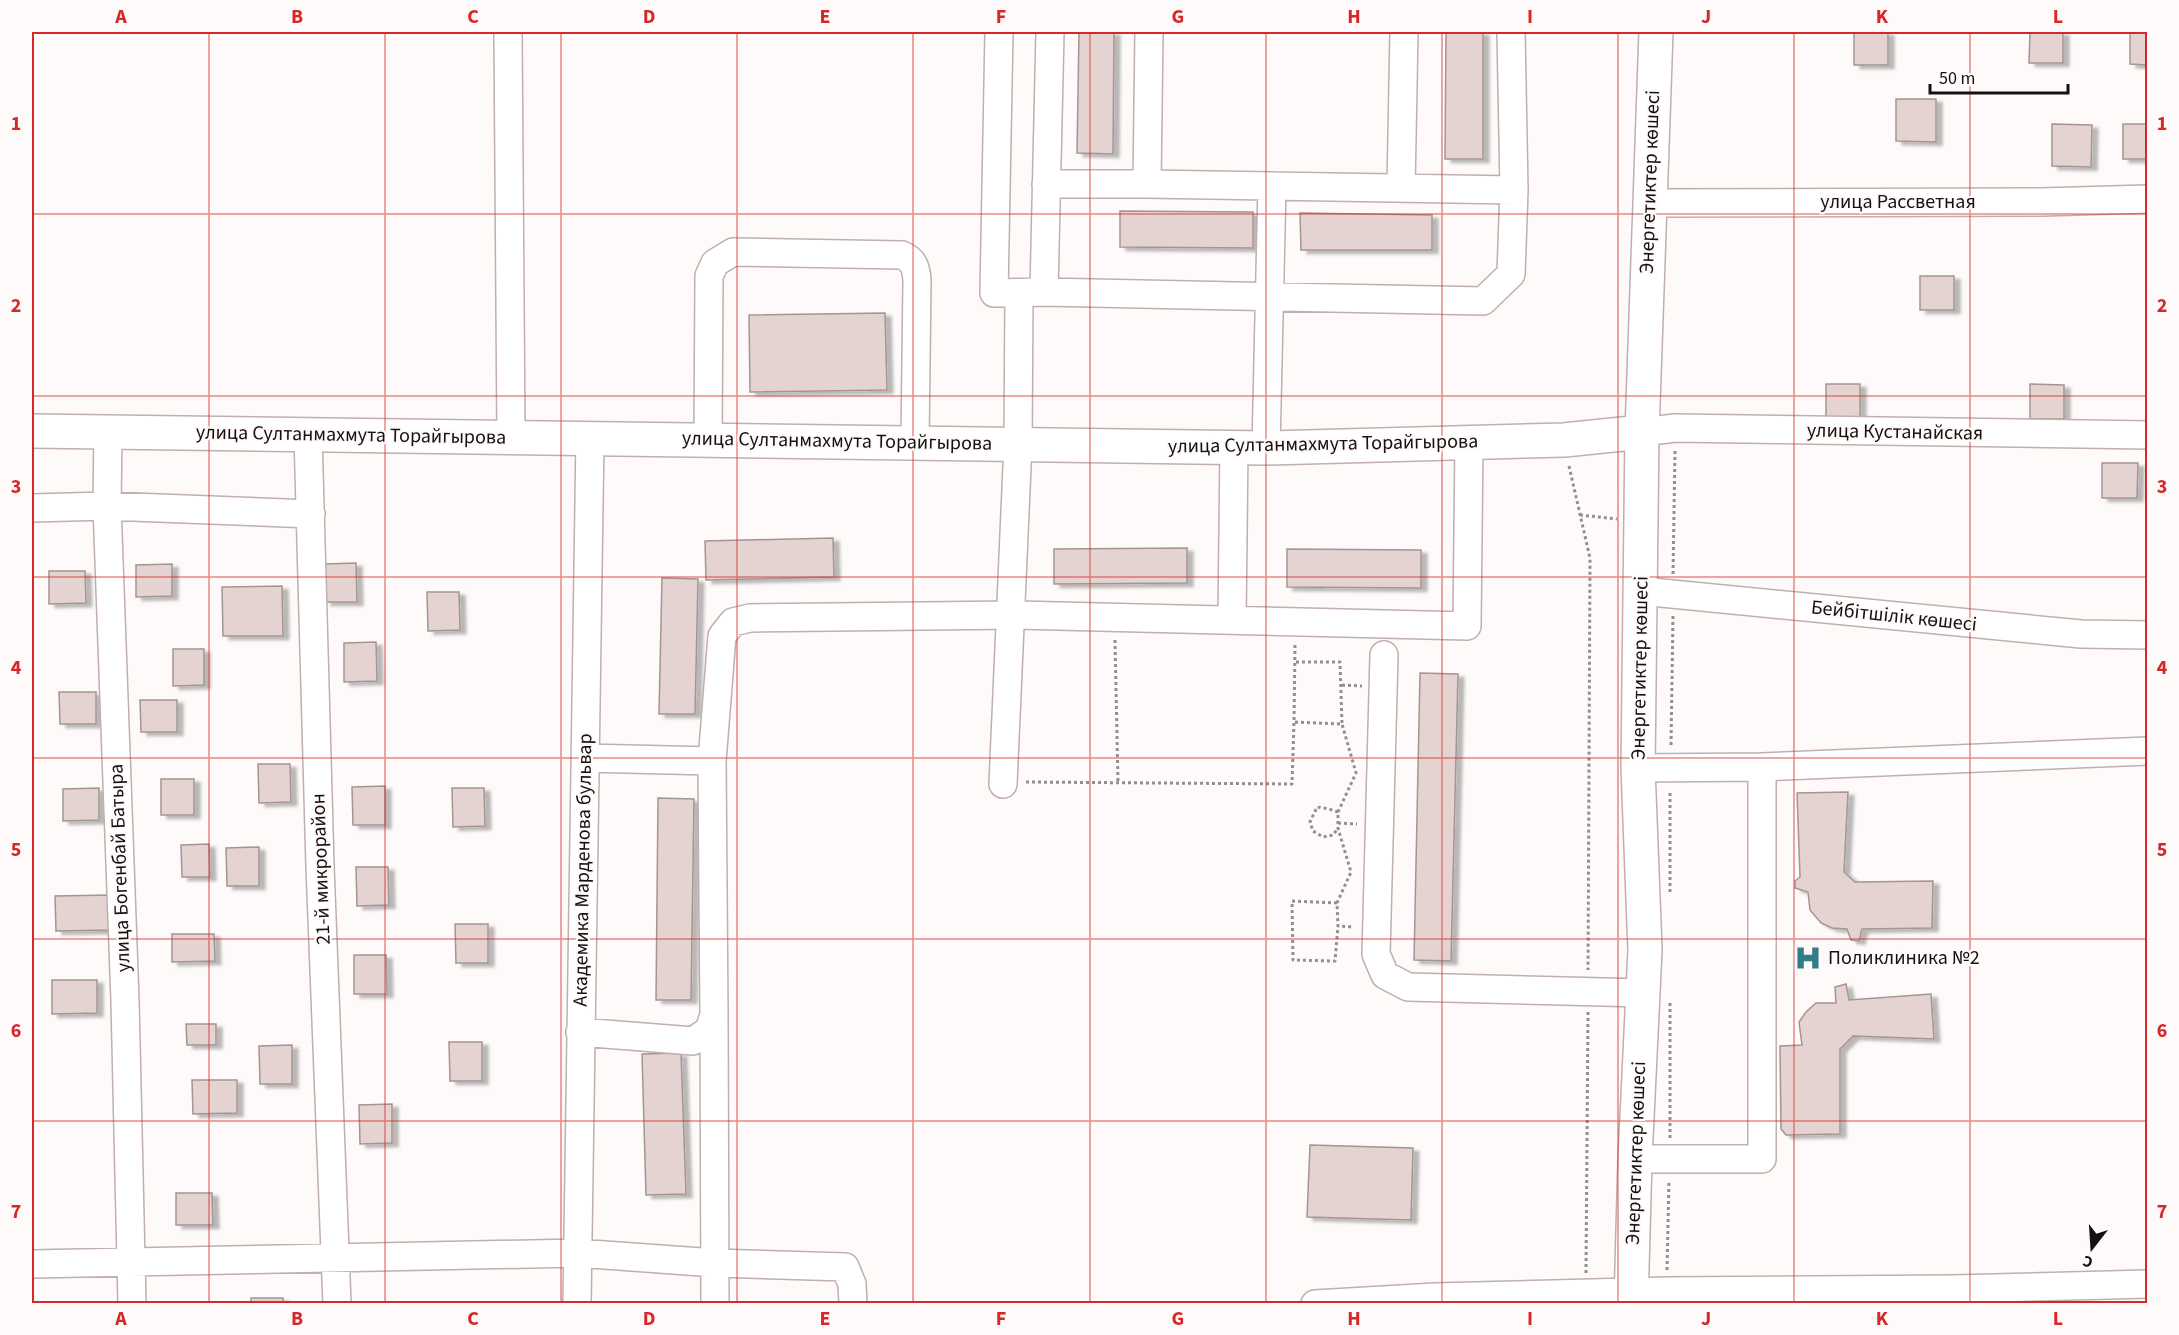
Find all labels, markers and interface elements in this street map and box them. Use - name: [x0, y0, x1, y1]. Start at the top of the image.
- text: A: [114, 3, 127, 31]
- text: B: [291, 3, 303, 31]
- text: C: [467, 3, 479, 31]
- text: D: [643, 3, 655, 31]
- text: E: [820, 3, 830, 31]
- text: F: [996, 3, 1006, 31]
- text: G: [1172, 3, 1184, 31]
- text: H: [1347, 3, 1361, 31]
- text: I: [1527, 3, 1533, 31]
- text: J: [1701, 3, 1711, 31]
- text: K: [1876, 3, 1889, 31]
- text: L: [2053, 3, 2063, 31]
- scale bar: [1930, 57, 2068, 95]
- text: 50 m: [1939, 66, 1975, 91]
- street label: Энергетиктер көшесі: [1633, 90, 1667, 274]
- text: 1: [11, 110, 21, 138]
- text: 1: [2157, 110, 2167, 138]
- street label: улица Рассветная: [1820, 188, 1976, 216]
- text: 2: [11, 292, 21, 320]
- text: 2: [2157, 292, 2167, 320]
- street label: улица Кустанайская: [1807, 416, 1983, 448]
- street label: улица Султанмахмута Торайгырова: [196, 418, 506, 452]
- street label: улица Султанмахмута Торайгырова: [682, 424, 992, 458]
- street label: улица Султанмахмута Торайгырова: [1168, 427, 1478, 461]
- text: 3: [11, 473, 21, 501]
- text: 3: [2157, 473, 2167, 501]
- street label: Энергетиктер көшесі: [1624, 576, 1656, 760]
- street label: Бейбітшілік көшесі: [1810, 593, 1978, 639]
- text: 4: [11, 654, 22, 682]
- text: 4: [2157, 654, 2168, 682]
- street label: Академика Марденова бульвар: [567, 733, 599, 1007]
- street label: улица Богенбай Батыра: [102, 763, 138, 973]
- street label: 21-й микрорайон: [304, 793, 338, 945]
- text: 5: [11, 836, 21, 864]
- text: 5: [2157, 836, 2167, 864]
- hospital icon: Поликлиника №2: [1793, 943, 1823, 973]
- place label: Поликлиника №2: [1828, 944, 1980, 972]
- text: 6: [11, 1017, 21, 1045]
- text: 6: [2157, 1017, 2167, 1045]
- street label: Энергетиктер көшесі: [1619, 1061, 1653, 1245]
- text: 7: [11, 1198, 21, 1226]
- text: 7: [2157, 1198, 2167, 1226]
- north arrow: [2062, 1218, 2122, 1278]
- text: С: [2080, 1250, 2096, 1273]
- text: A: [114, 1305, 127, 1333]
- text: B: [291, 1305, 303, 1333]
- text: C: [467, 1305, 479, 1333]
- text: D: [643, 1305, 655, 1333]
- text: E: [820, 1305, 830, 1333]
- text: F: [996, 1305, 1006, 1333]
- text: G: [1172, 1305, 1184, 1333]
- text: H: [1347, 1305, 1361, 1333]
- text: I: [1527, 1305, 1533, 1333]
- text: J: [1701, 1305, 1711, 1333]
- text: K: [1876, 1305, 1889, 1333]
- text: L: [2053, 1305, 2063, 1333]

